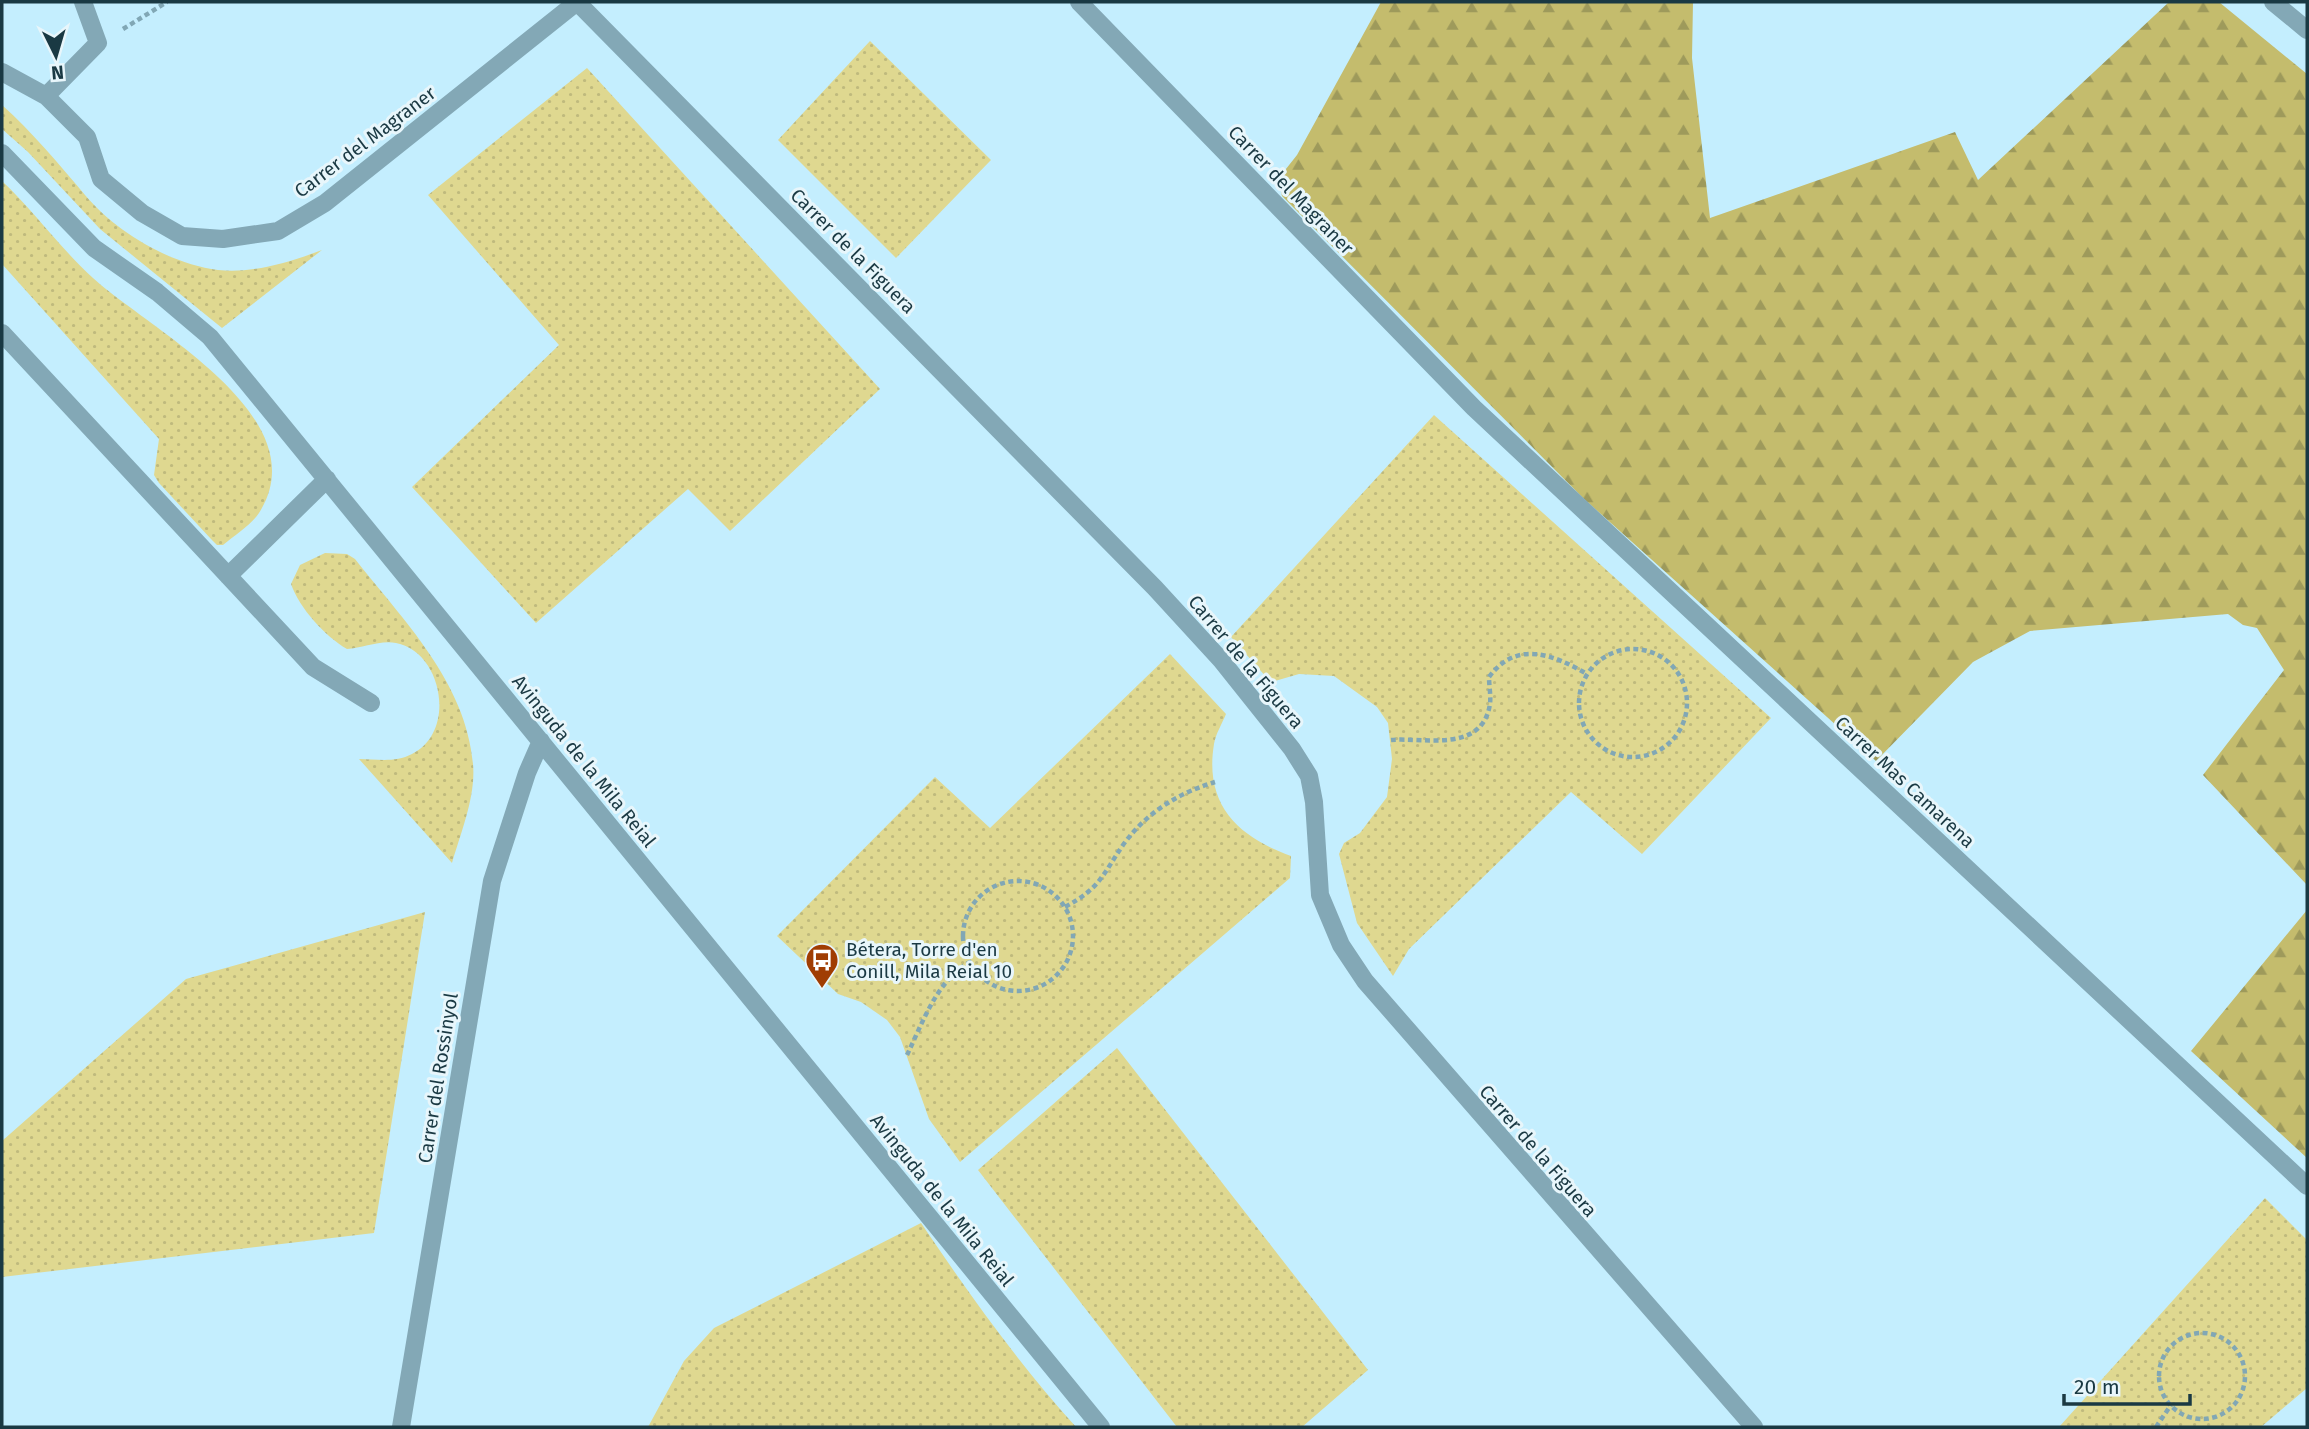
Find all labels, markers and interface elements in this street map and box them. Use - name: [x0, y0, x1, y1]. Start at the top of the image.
- north arrow: [21, 21, 91, 91]
- text: N: [50, 60, 65, 84]
- street label: Carrer del Magraner: [290, 81, 441, 203]
- street label: Carrer del Magraner: [1223, 121, 1359, 260]
- street label: Carrer de la Figuera: [786, 184, 920, 318]
- street label: Carrer de la Figuera: [1183, 591, 1309, 733]
- street label: Avinguda de la Mila Reial: [507, 670, 661, 852]
- street label: Carrer Mas Camarena: [1830, 711, 1980, 853]
- place label: Bétera, Torre d'en Conill, Mila Reial 10: [846, 938, 1012, 983]
- bus stop icon: Bétera, Torre d'en Conill, Mila Reial 10: [803, 941, 841, 990]
- street label: Carrer del Rossinyol: [413, 991, 463, 1165]
- street label: Carrer de la Figuera: [1474, 1080, 1602, 1222]
- street label: Avinguda de la Mila Reial: [865, 1109, 1019, 1291]
- scale bar: [2064, 1362, 2190, 1406]
- text: 20 m: [2074, 1374, 2120, 1400]

